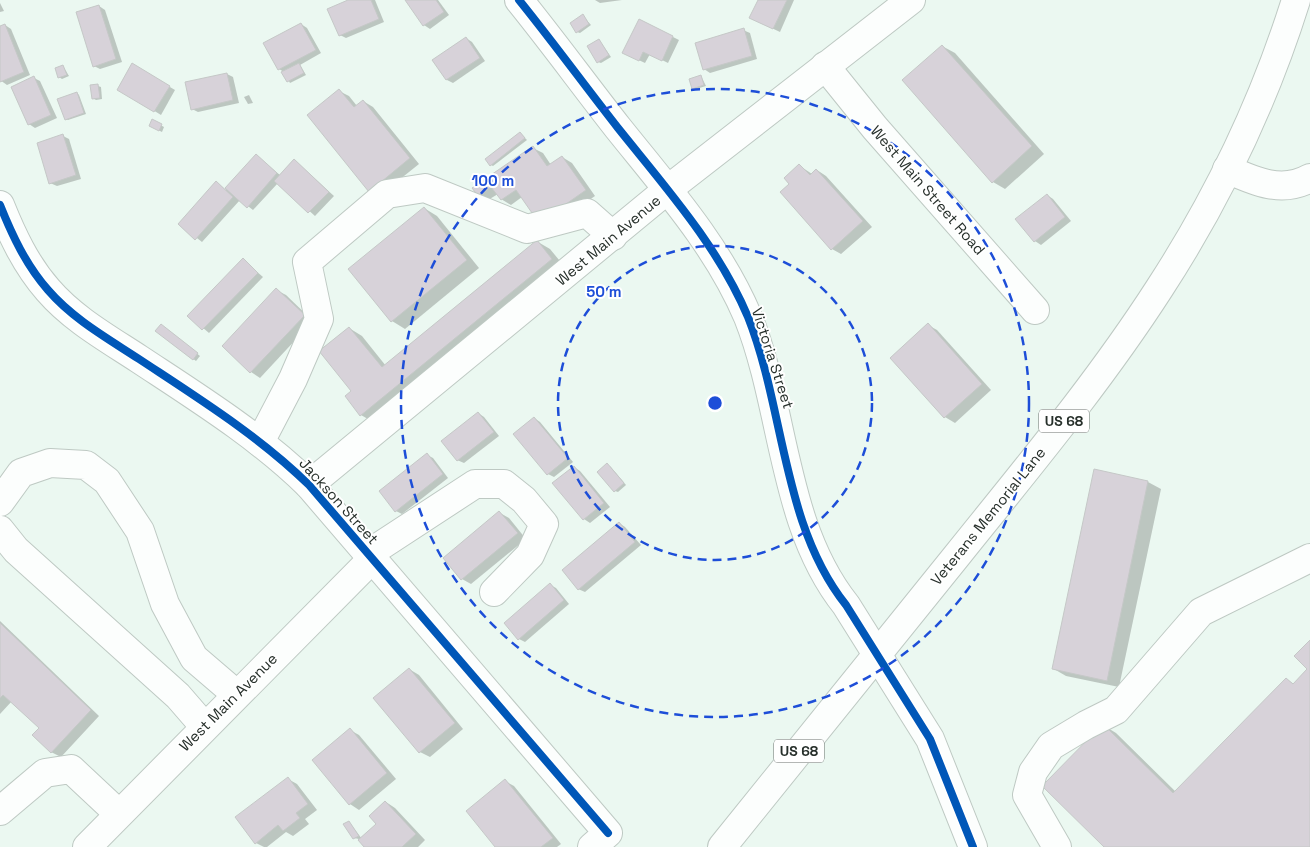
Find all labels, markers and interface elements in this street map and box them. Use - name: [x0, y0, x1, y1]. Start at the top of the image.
- street label: West Main Street Road: [867, 121, 989, 259]
- text: 100 m: [472, 171, 514, 190]
- street label: West Main Avenue: [552, 190, 665, 290]
- text: 50 m: [586, 282, 622, 301]
- street label: Victoria Street: [748, 305, 798, 411]
- centre of rings: [706, 394, 724, 412]
- road number: US 68: [1039, 410, 1089, 432]
- street label: Veterans Memorial Lane: [926, 443, 1050, 589]
- street label: Jackson Street: [295, 454, 383, 548]
- street label: West Main Avenue: [175, 649, 281, 755]
- road number: US 68: [774, 739, 824, 762]

